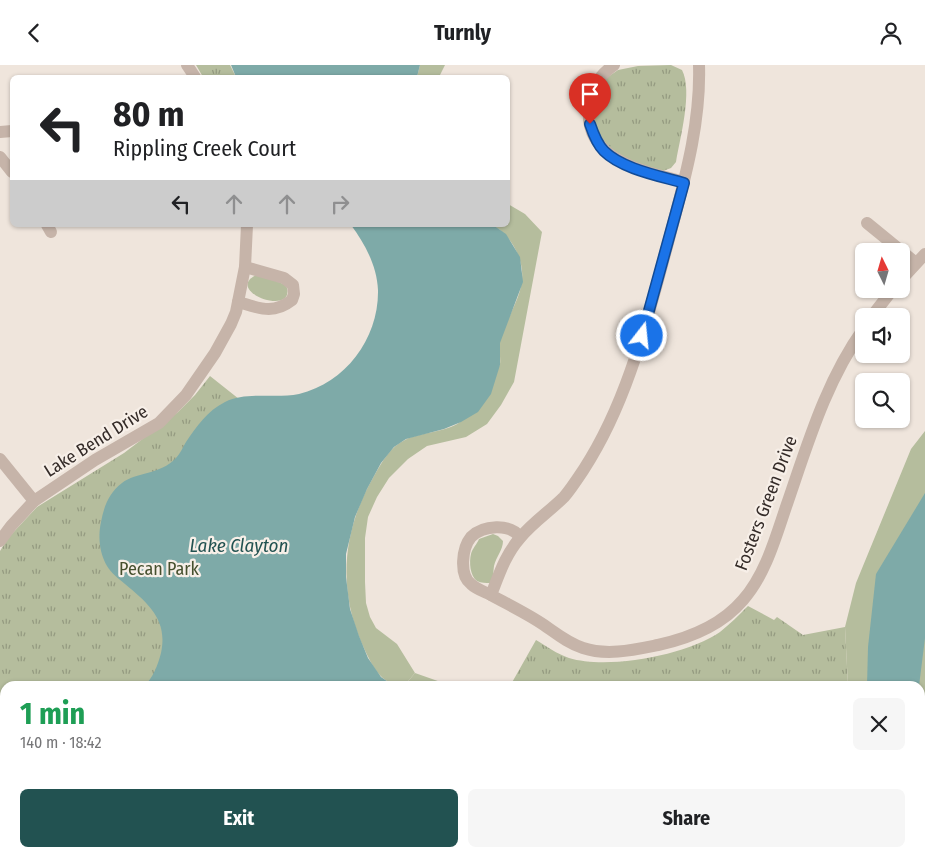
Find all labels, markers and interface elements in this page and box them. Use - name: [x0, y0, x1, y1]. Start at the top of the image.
- icon: back: [20, 19, 48, 47]
- text: Turnly: [434, 19, 491, 46]
- icon: person: [877, 19, 905, 47]
- pin: [569, 73, 611, 124]
- icon: arrive: [576, 80, 604, 108]
- text: 80 m: [113, 93, 185, 135]
- icon: left: [30, 95, 95, 160]
- text: Rippling Creek Court: [113, 135, 296, 162]
- icon: left: [167, 190, 195, 218]
- icon: ahead: [220, 190, 248, 218]
- icon: ahead: [273, 190, 301, 218]
- icon: right: [326, 190, 354, 218]
- north arrow: [855, 243, 910, 297]
- map controls: [855, 243, 910, 428]
- button: sound: [855, 308, 910, 363]
- position arrow: [615, 309, 667, 361]
- button: search: [855, 373, 910, 428]
- street label: Lake Bend Drive: [40, 400, 152, 482]
- street label: Fosters Green Drive: [730, 432, 802, 573]
- water label: Lake Clayton: [190, 534, 288, 557]
- park label: Pecan Park: [119, 558, 200, 580]
- text: 1 min: [20, 696, 85, 732]
- button: close: [853, 698, 905, 750]
- text: 140 m · 18:42: [20, 733, 101, 752]
- button: Exit: [20, 789, 458, 847]
- button: Share: [468, 789, 905, 847]

